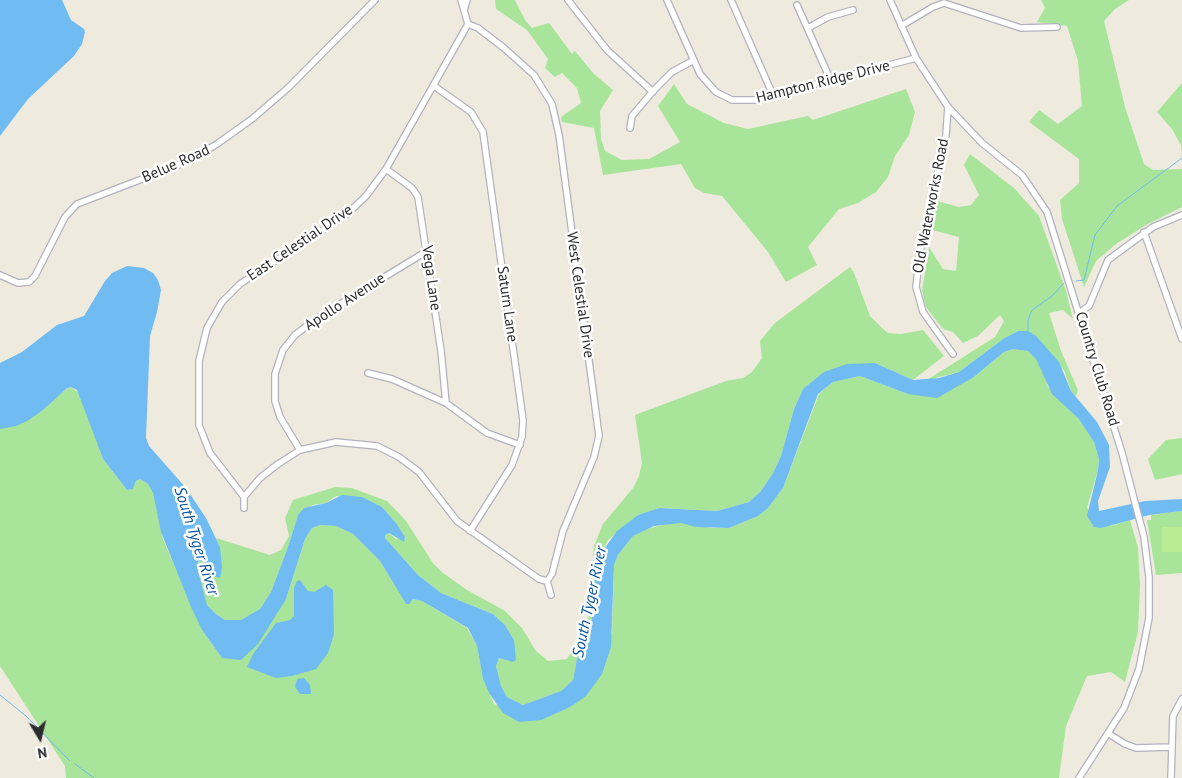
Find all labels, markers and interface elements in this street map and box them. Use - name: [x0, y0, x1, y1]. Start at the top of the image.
- street label: Hampton Ridge Drive: [754, 57, 892, 107]
- street label: Old Waterworks Road: [909, 137, 953, 275]
- street label: Belue Road: [139, 141, 213, 187]
- street label: East Celestial Drive: [244, 201, 356, 285]
- street label: West Celestial Drive: [562, 231, 598, 359]
- street label: Vega Lane: [418, 244, 444, 312]
- street label: Saturn Lane: [493, 265, 521, 343]
- street label: Apollo Avenue: [301, 269, 389, 335]
- street label: Country Club Road: [1071, 310, 1123, 428]
- water label: South Tyger River: [169, 484, 223, 598]
- water label: South Tyger River: [569, 545, 611, 659]
- north arrow: [15, 713, 65, 763]
- text: N: [36, 743, 48, 762]

